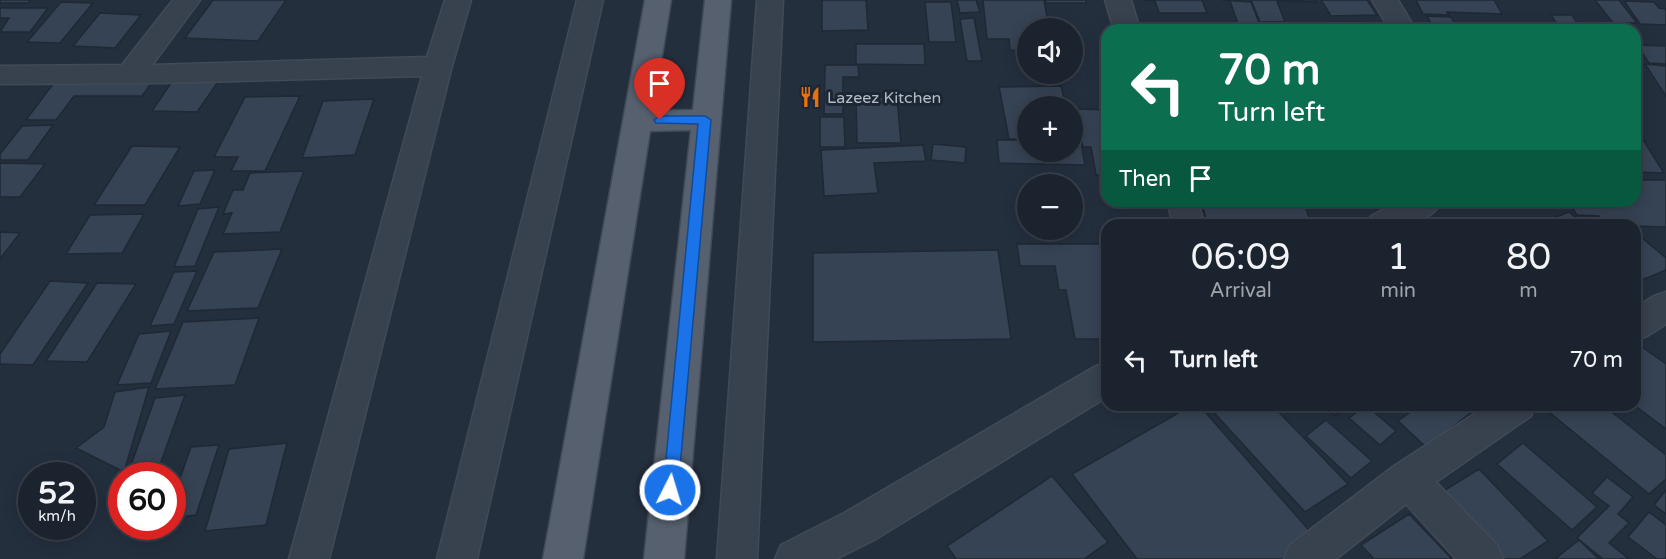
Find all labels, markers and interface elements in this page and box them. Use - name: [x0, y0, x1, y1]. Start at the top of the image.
- map controls: [1017, 18, 1083, 240]
- button: sound: [1017, 18, 1083, 84]
- text: 70 m: [1218, 45, 1320, 96]
- icon: left: [1119, 48, 1197, 126]
- pin: [634, 58, 685, 120]
- icon: arrive: [643, 67, 676, 100]
- restaurant icon: Lazeez Kitchen: [798, 85, 822, 109]
- place label: Lazeez Kitchen: [827, 88, 941, 108]
- button: +: [1017, 96, 1083, 162]
- text: Turn left: [1218, 96, 1325, 129]
- icon: arrive: [1184, 162, 1217, 195]
- text: Then: [1119, 166, 1172, 192]
- button: −: [1017, 174, 1083, 240]
- text: 06:09: [1191, 236, 1291, 279]
- text: 1: [1387, 236, 1410, 279]
- text: 80: [1506, 236, 1551, 279]
- text: Arrival: [1210, 279, 1272, 303]
- text: min: [1381, 279, 1416, 303]
- text: m: [1519, 279, 1538, 303]
- icon: left: [1119, 344, 1152, 377]
- text: Turn left: [1170, 347, 1258, 373]
- text: 70 m: [1569, 347, 1623, 373]
- position arrow: [638, 458, 702, 522]
- speed limit sign: 60: [108, 462, 186, 540]
- text: 52: [38, 475, 76, 512]
- text: km/h: [38, 507, 76, 525]

